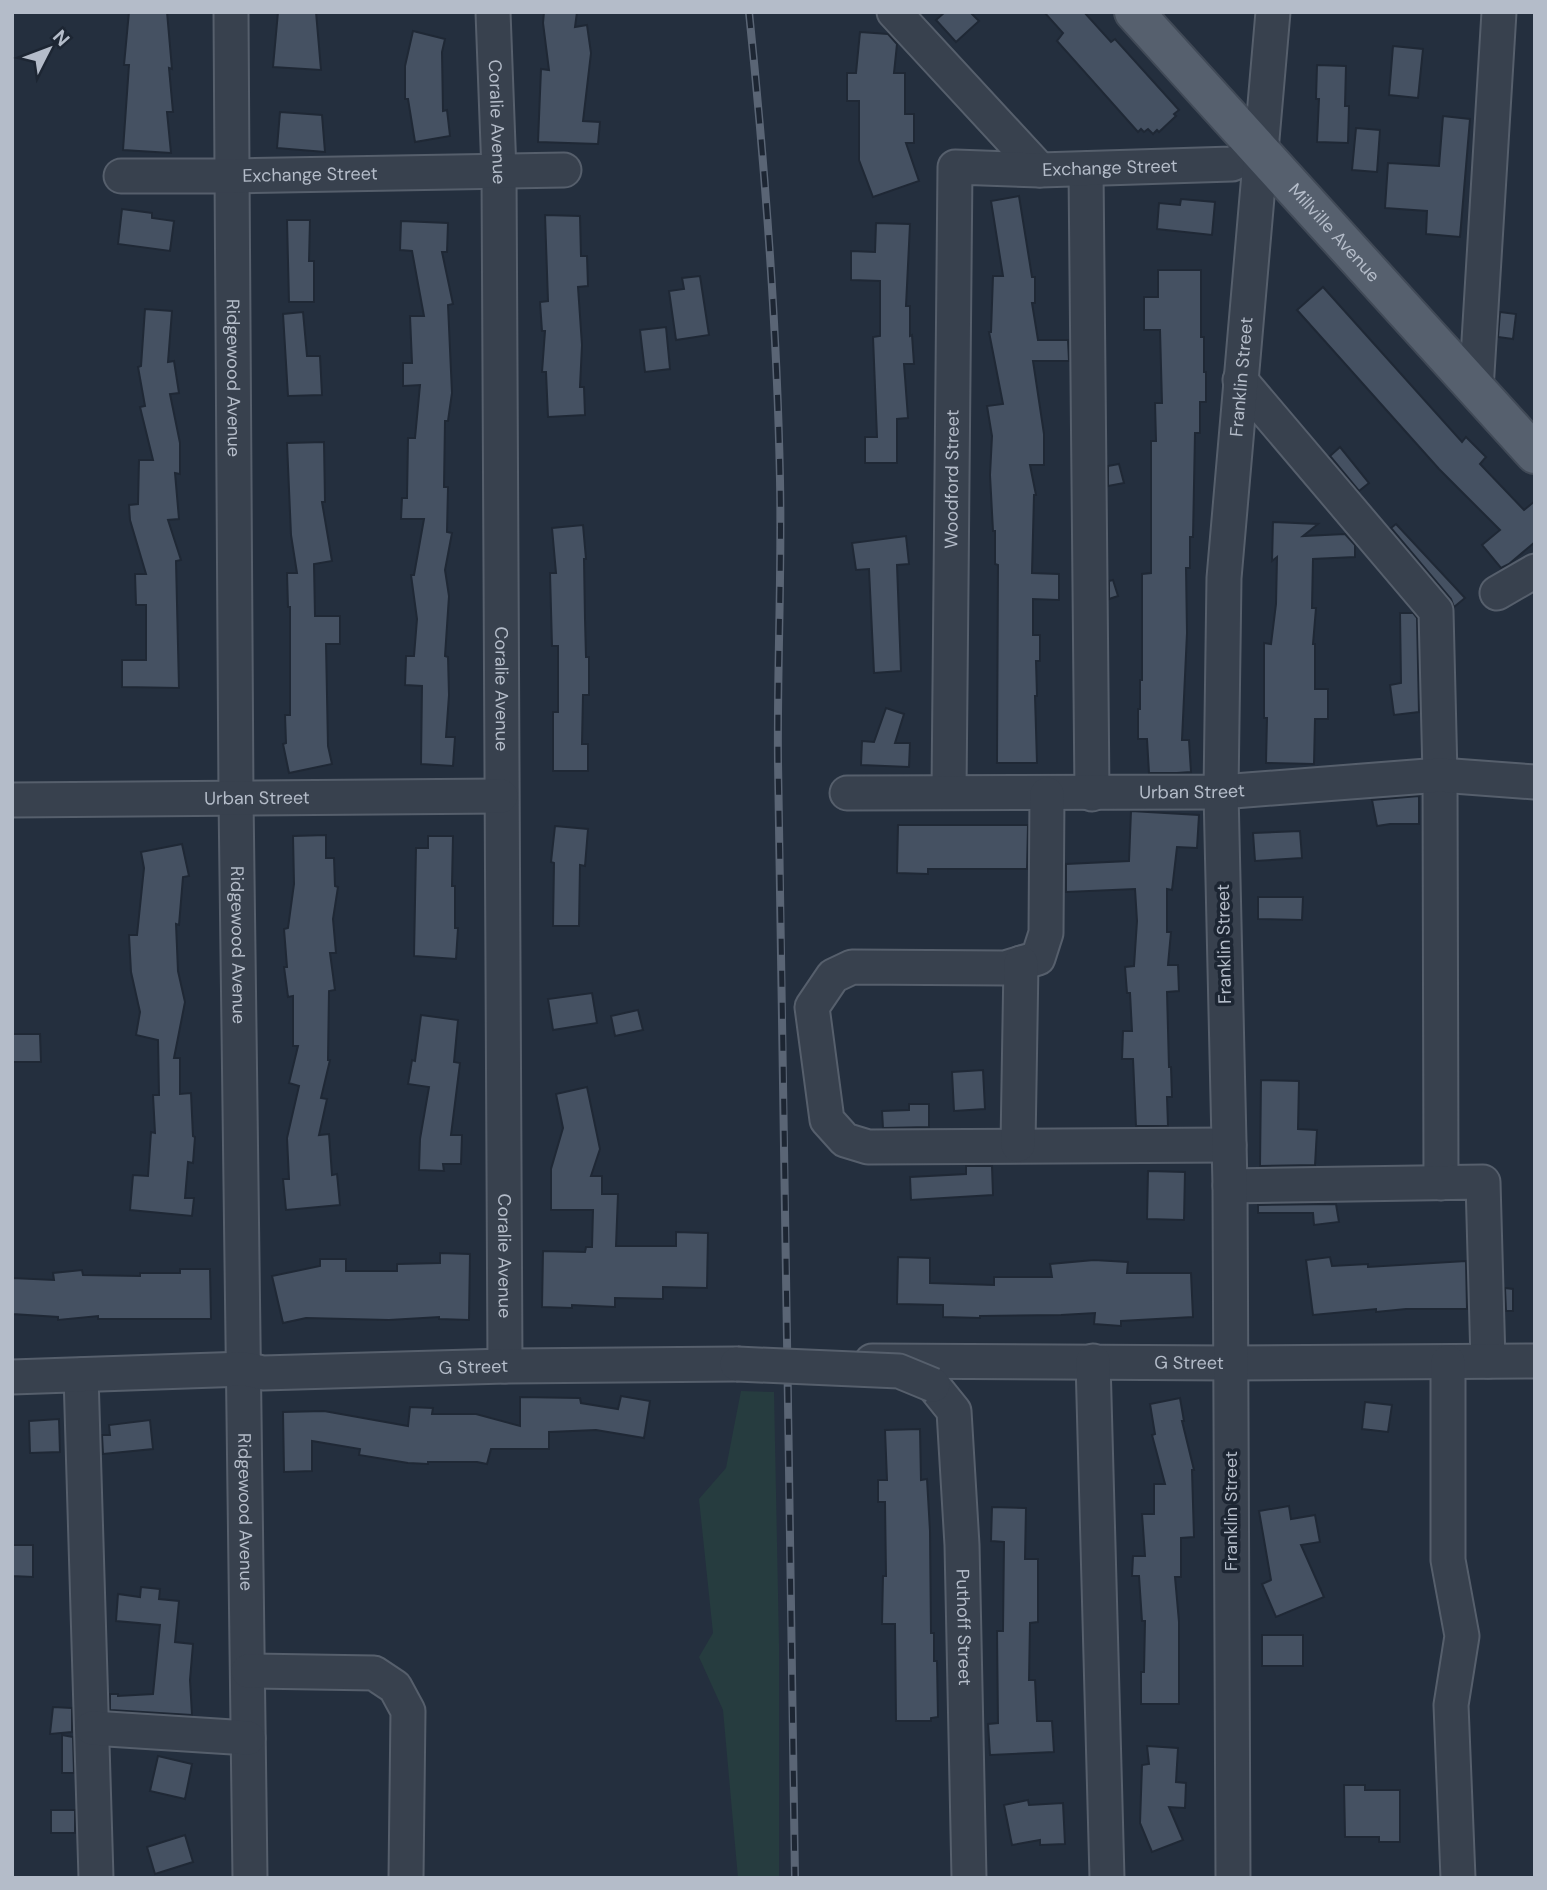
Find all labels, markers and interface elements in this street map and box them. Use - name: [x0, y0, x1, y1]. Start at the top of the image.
- north arrow: [14, 14, 84, 84]
- text: N: [47, 24, 75, 51]
- street label: Coralie Avenue: [483, 59, 511, 184]
- street label: Exchange Street: [1042, 154, 1178, 182]
- street label: Exchange Street: [242, 161, 378, 188]
- street label: Millville Avenue: [1283, 178, 1385, 287]
- street label: Ridgewood Avenue: [221, 299, 246, 457]
- street label: Franklin Street: [1224, 316, 1259, 438]
- street label: Woodford Street: [939, 409, 965, 549]
- street label: Coralie Avenue: [489, 626, 514, 751]
- street label: Urban Street: [1139, 778, 1246, 804]
- street label: Urban Street: [204, 786, 310, 810]
- street label: Ridgewood Avenue: [225, 866, 251, 1024]
- street label: Franklin Street: [1211, 884, 1237, 1004]
- street label: Coralie Avenue: [492, 1193, 517, 1318]
- street label: G Street: [1154, 1351, 1224, 1375]
- street label: G Street: [438, 1354, 508, 1380]
- street label: Ridgewood Avenue: [232, 1433, 258, 1591]
- street label: Franklin Street: [1219, 1451, 1243, 1571]
- street label: Puthoff Street: [951, 1569, 977, 1686]

